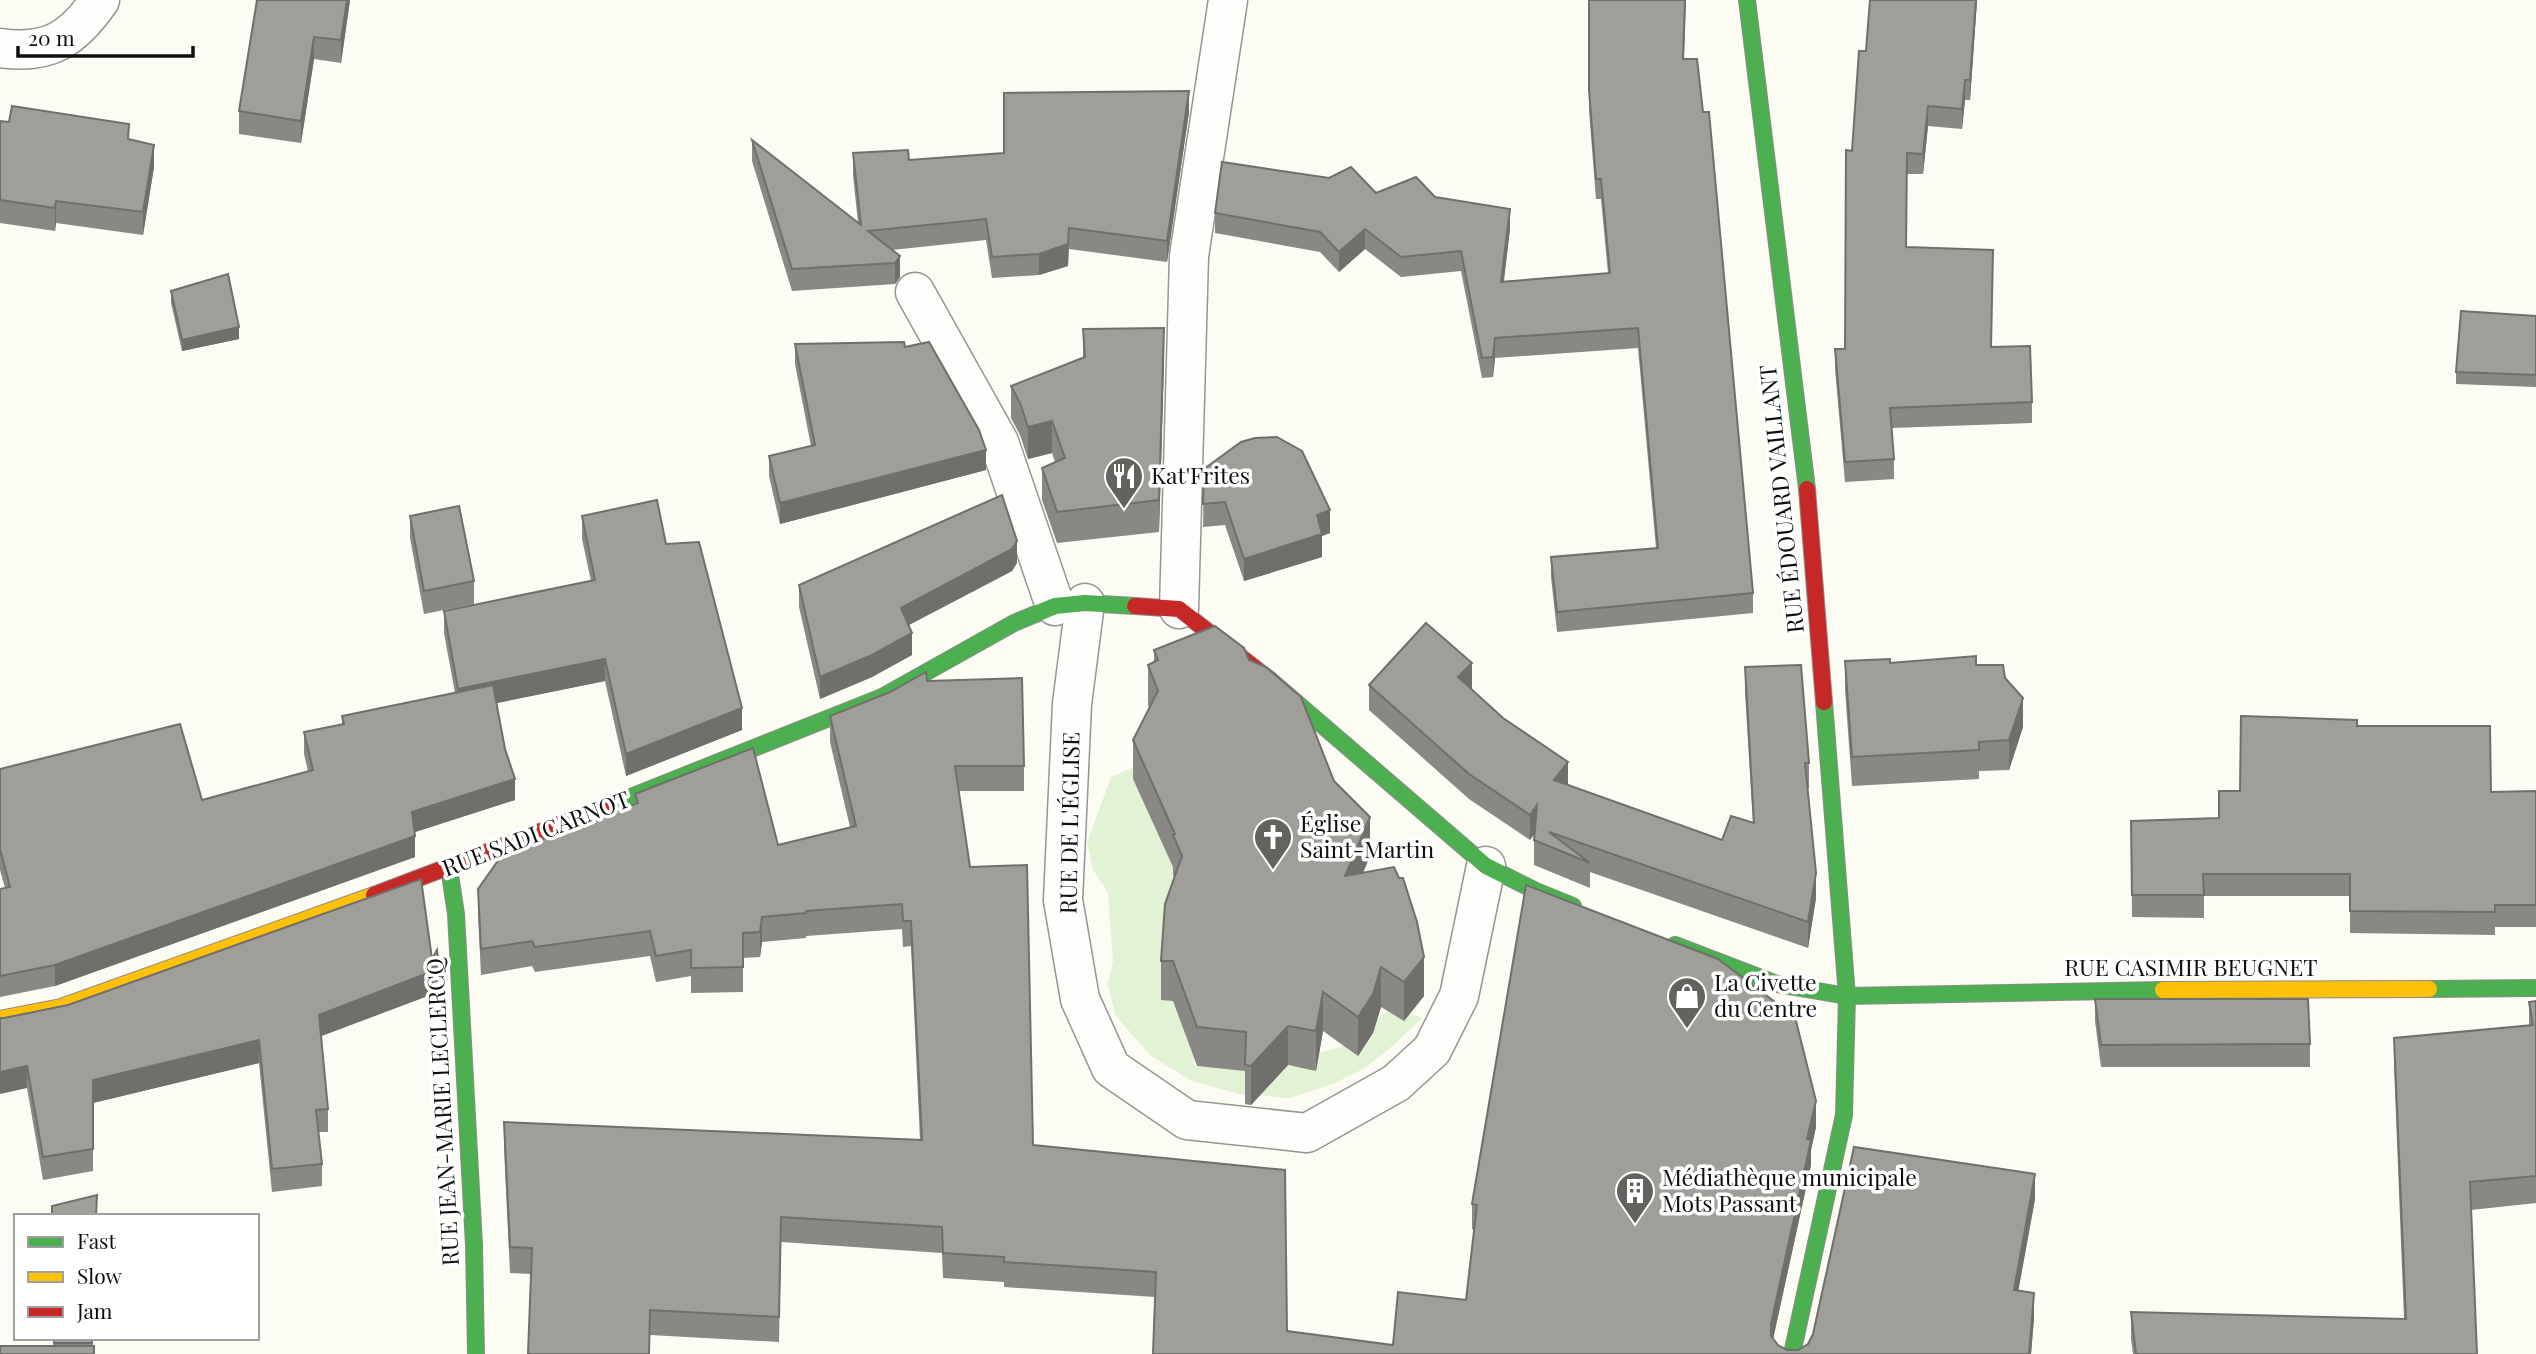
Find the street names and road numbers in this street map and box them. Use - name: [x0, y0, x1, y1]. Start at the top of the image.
- street label: RUE ÉDOUARD VAILLANT: [1751, 363, 1810, 635]
- street label: RUE DE L'ÉGLISE: [1051, 732, 1086, 914]
- street label: RUE SADI CARNOT: [437, 783, 634, 883]
- street label: RUE CASIMIR BEUGNET: [2064, 951, 2318, 982]
- street label: RUE JEAN-MARIE LECLERCQ: [418, 956, 465, 1267]

